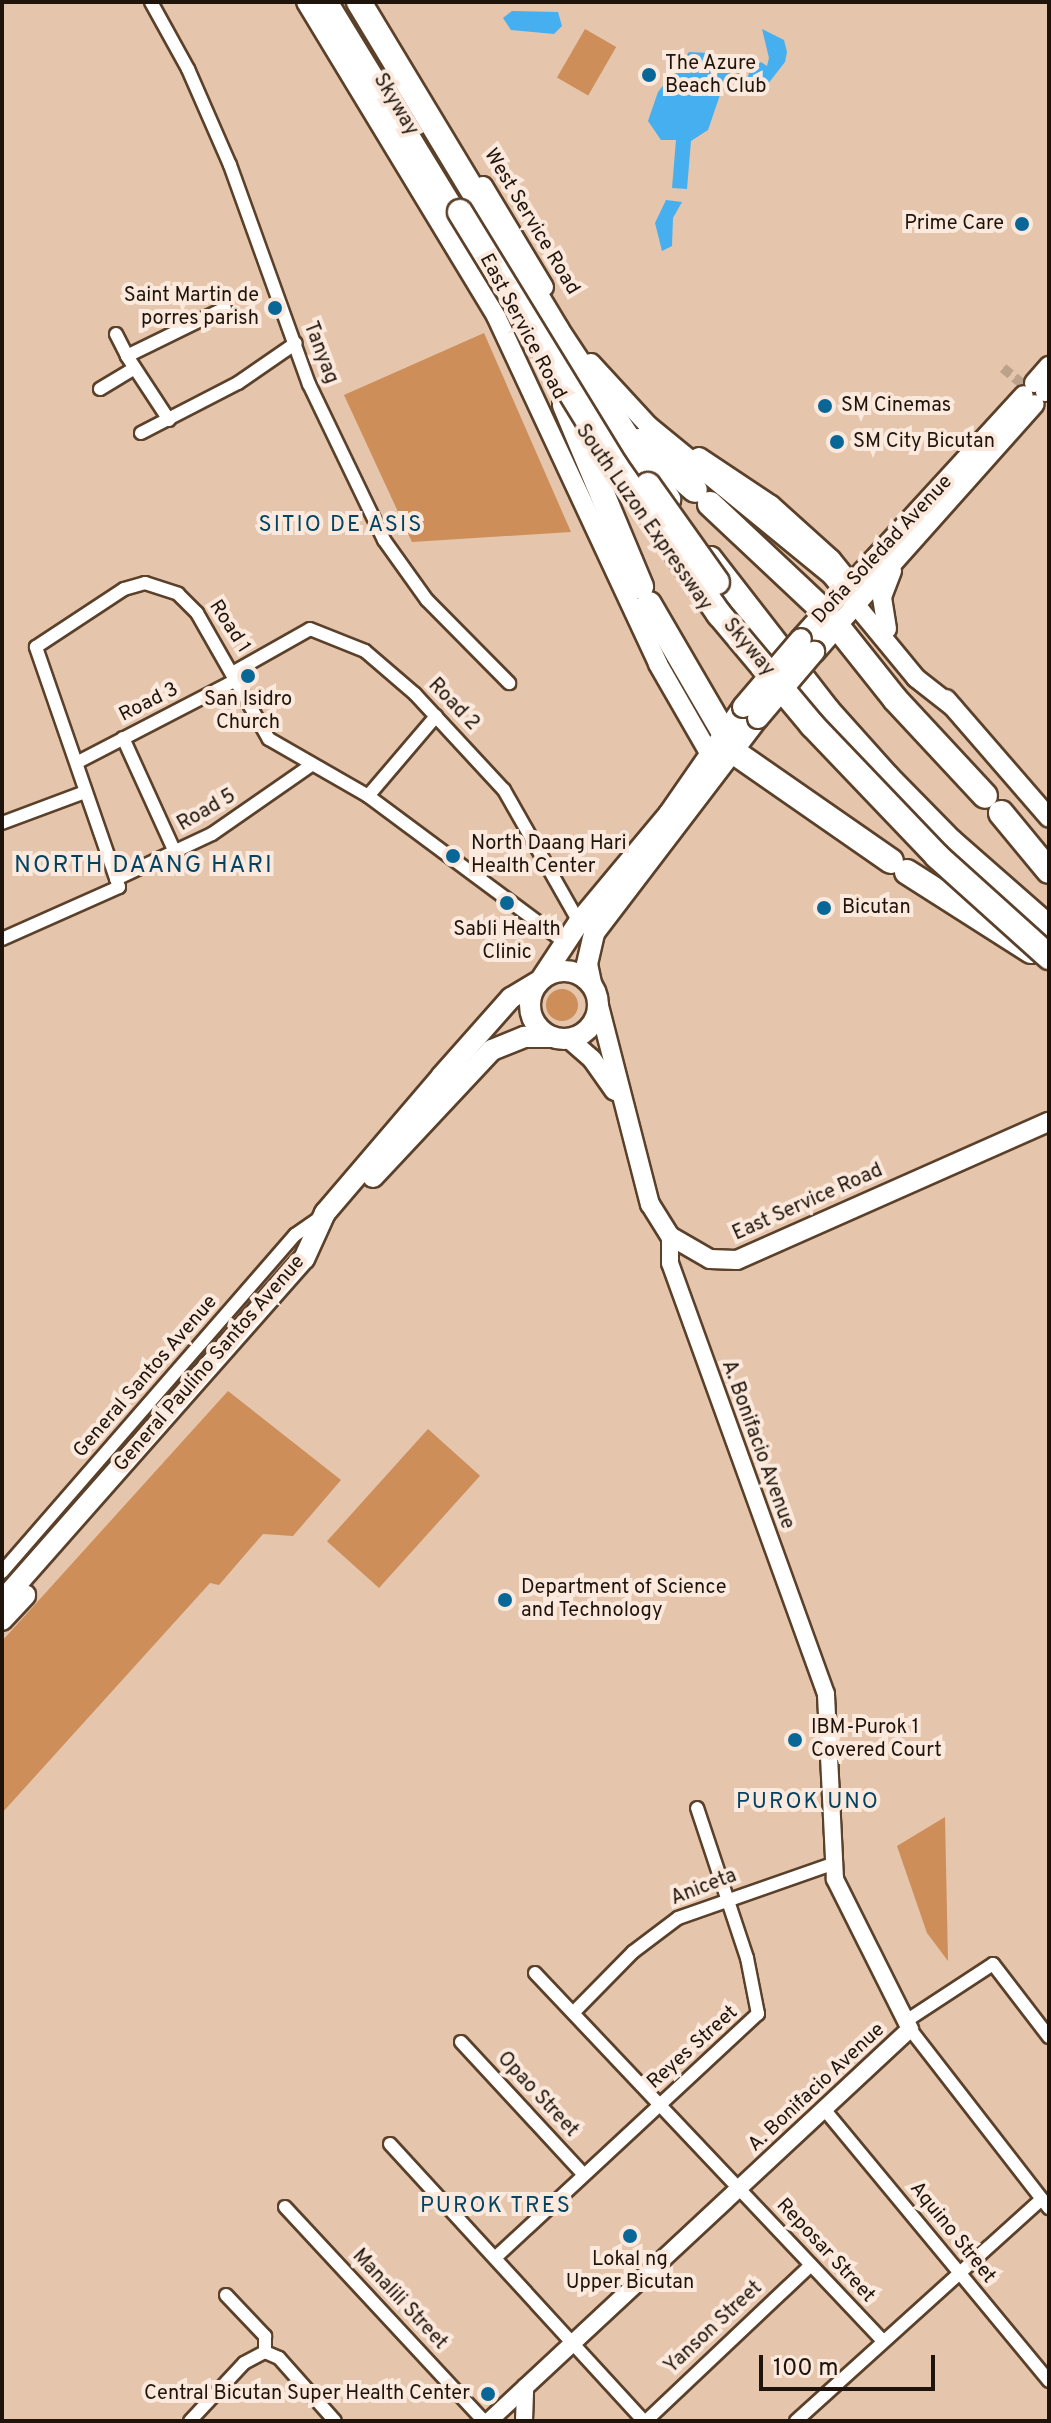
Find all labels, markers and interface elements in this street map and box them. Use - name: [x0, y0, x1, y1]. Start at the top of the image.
- place label: The Azure Beach Club: [665, 52, 766, 99]
- marker: The Azure Beach Club: [640, 66, 658, 84]
- street label: Skyway: [367, 70, 423, 140]
- street label: West Service Road: [478, 145, 584, 299]
- place label: Prime Care: [904, 212, 1004, 236]
- marker: Prime Care: [1011, 213, 1033, 235]
- street label: East Service Road: [473, 250, 571, 404]
- place label: Saint Martin de porres parish: [124, 284, 259, 331]
- marker: Saint Martin de porres parish: [266, 299, 284, 317]
- street label: Tanyag: [297, 319, 343, 387]
- place label: SM Cinemas: [841, 394, 951, 418]
- marker: SM Cinemas: [816, 397, 834, 415]
- street label: South Luzon Expressway: [570, 420, 716, 616]
- place label: SM City Bicutan: [853, 430, 995, 454]
- marker: SM City Bicutan: [828, 433, 846, 451]
- street label: Doña Soledad Avenue: [808, 470, 958, 630]
- district label: SITIO DE ASIS: [258, 513, 424, 539]
- street label: Road 1: [203, 596, 255, 658]
- street label: Skyway: [717, 614, 779, 682]
- marker: San Isidro Church: [239, 667, 257, 685]
- street label: Road 2: [422, 674, 484, 736]
- street label: Road 3: [115, 678, 183, 728]
- place label: San Isidro Church: [204, 688, 292, 735]
- street label: Road 5: [174, 785, 240, 837]
- place label: North Daang Hari Health Center: [471, 832, 627, 879]
- marker: North Daang Hari Health Center: [442, 845, 464, 867]
- district label: NORTH DAANG HARI: [14, 853, 274, 881]
- marker: Sabli Health Clinic: [496, 892, 518, 914]
- place label: Bicutan: [842, 896, 911, 920]
- marker: Bicutan: [813, 897, 835, 919]
- place label: Sabli Health Clinic: [453, 918, 561, 965]
- street label: East Service Road: [729, 1159, 887, 1247]
- street label: General Paulino Santos Avenue: [109, 1251, 311, 1477]
- street label: General Santos Avenue: [69, 1291, 223, 1463]
- street label: A. Bonifacio Avenue: [715, 1357, 799, 1533]
- place label: Department of Science and Technology: [521, 1576, 726, 1623]
- marker: Department of Science and Technology: [496, 1591, 514, 1609]
- place label: IBM-Purok 1 Covered Court: [811, 1716, 942, 1763]
- marker: IBM-Purok 1 Covered Court: [786, 1731, 804, 1749]
- district label: PUROK UNO: [736, 1790, 880, 1816]
- street label: Aniceta: [668, 1865, 740, 1911]
- street label: Reyes Street: [643, 2001, 743, 2095]
- street label: A. Bonifacio Avenue: [743, 2018, 891, 2158]
- street label: Opao Street: [491, 2047, 583, 2143]
- street label: Aquino Street: [904, 2177, 1000, 2289]
- district label: PUROK TRES: [420, 2194, 572, 2220]
- street label: Reposar Street: [771, 2194, 879, 2308]
- marker: Lokal ng Upper Bicutan: [621, 2227, 639, 2245]
- street label: Manalili Street: [346, 2245, 452, 2355]
- place label: Lokal ng Upper Bicutan: [566, 2248, 694, 2295]
- street label: Yanson Street: [660, 2277, 768, 2379]
- scale bar: [763, 2339, 939, 2389]
- text: 100 m: [773, 2354, 839, 2384]
- place label: Central Bicutan Super Health Center: [144, 2382, 470, 2406]
- marker: Central Bicutan Super Health Center: [477, 2383, 499, 2405]

